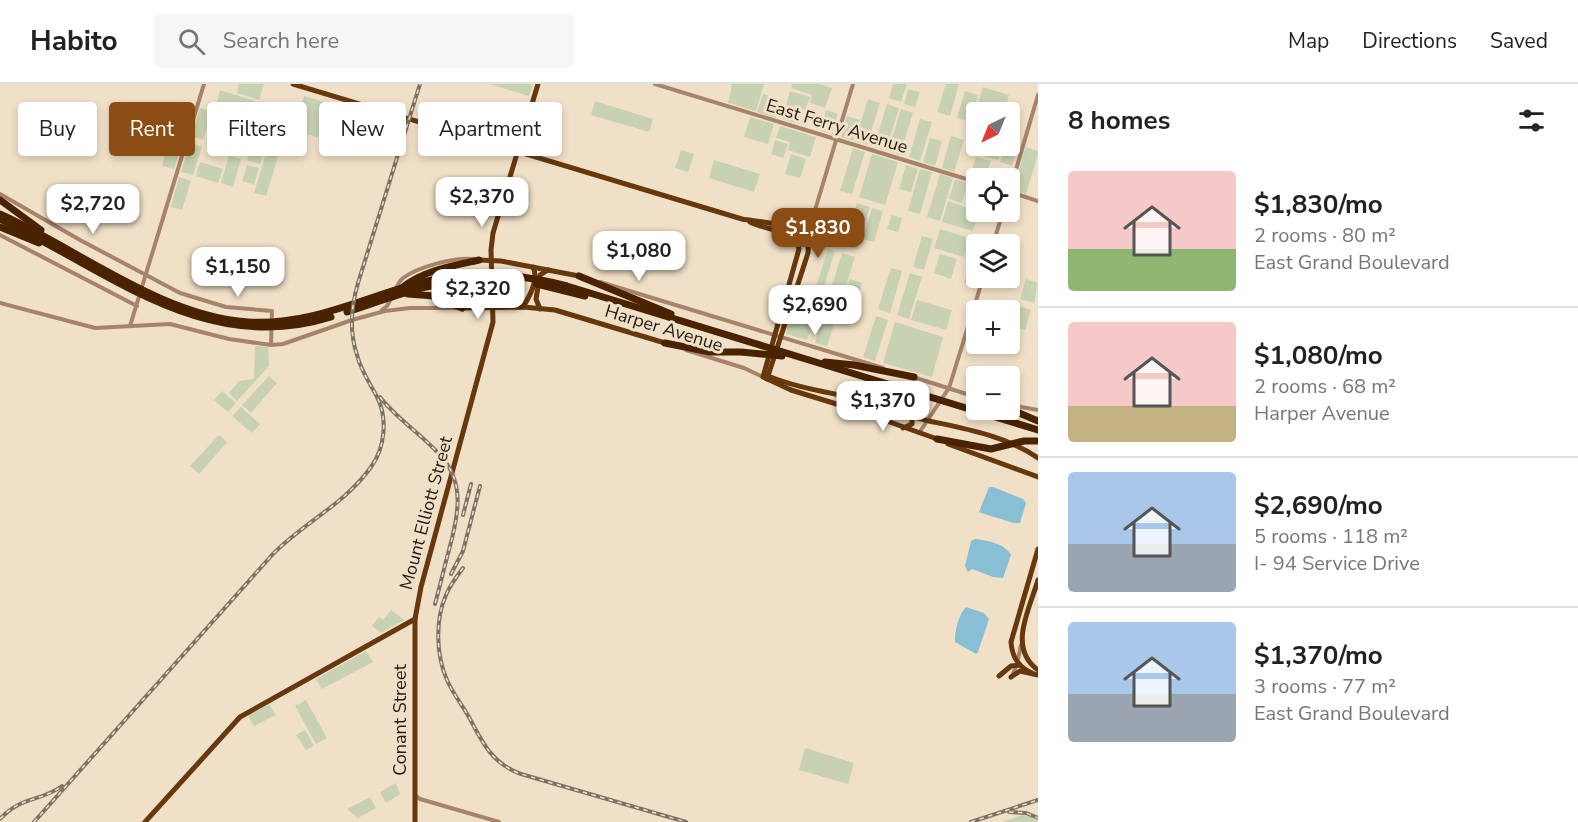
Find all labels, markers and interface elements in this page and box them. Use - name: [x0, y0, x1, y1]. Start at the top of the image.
- search box: [154, 14, 574, 68]
- text: Habito: [30, 22, 118, 60]
- icon: search: [175, 25, 208, 58]
- text: Search here: [223, 26, 339, 56]
- text: Map: [1288, 27, 1329, 55]
- text: Directions: [1362, 27, 1457, 55]
- text: Saved: [1490, 27, 1548, 55]
- street label: East Ferry Avenue: [763, 93, 911, 159]
- chip: Buy: [18, 102, 97, 156]
- chip: Rent: [109, 102, 195, 156]
- chip: Filters: [207, 102, 307, 156]
- chip: New: [319, 102, 406, 156]
- chip: Apartment: [418, 102, 562, 156]
- north arrow: [966, 102, 1020, 156]
- map controls: [966, 102, 1020, 420]
- text: 8 homes: [1068, 103, 1170, 138]
- icon: filters: [1515, 104, 1548, 137]
- button: locate: [966, 168, 1020, 222]
- pin: $2,370: [433, 177, 531, 228]
- text: $2,370: [450, 183, 514, 210]
- pin: $2,720: [44, 184, 142, 235]
- text: $1,830/mo: [1254, 187, 1383, 222]
- text: $2,720: [61, 190, 125, 217]
- icon: home: [1116, 195, 1188, 267]
- pin: $1,830: [769, 208, 867, 259]
- text: $1,830: [786, 214, 850, 241]
- text: 2 rooms · 80 m²: [1254, 222, 1396, 249]
- pin: $1,080: [590, 231, 688, 282]
- button: layers: [966, 234, 1020, 288]
- text: $1,080: [607, 237, 671, 264]
- pin: $1,150: [189, 247, 287, 298]
- text: East Grand Boulevard: [1254, 249, 1450, 276]
- text: $1,150: [206, 253, 270, 280]
- pin: $2,320: [429, 269, 527, 320]
- text: $2,320: [446, 275, 510, 302]
- pin: $2,690: [766, 285, 864, 336]
- text: $2,690: [783, 291, 847, 318]
- street label: Harper Avenue: [602, 299, 726, 357]
- button: +: [966, 300, 1020, 354]
- text: $1,080/mo: [1254, 338, 1383, 373]
- icon: home: [1116, 346, 1188, 418]
- button: −: [966, 366, 1020, 420]
- text: 2 rooms · 68 m²: [1254, 373, 1396, 400]
- pin: $1,370: [834, 381, 932, 432]
- text: $1,370: [851, 387, 915, 414]
- text: Harper Avenue: [1254, 400, 1390, 427]
- street label: Mount Elliott Street: [394, 433, 458, 592]
- text: $2,690/mo: [1254, 488, 1383, 523]
- icon: home: [1116, 496, 1188, 568]
- text: 5 rooms · 118 m²: [1254, 523, 1408, 550]
- text: I- 94 Service Drive: [1254, 550, 1420, 577]
- text: $1,370/mo: [1254, 638, 1383, 673]
- icon: home: [1116, 646, 1188, 718]
- street label: Conant Street: [388, 664, 412, 776]
- text: 3 rooms · 77 m²: [1254, 673, 1396, 700]
- text: East Grand Boulevard: [1254, 700, 1450, 727]

